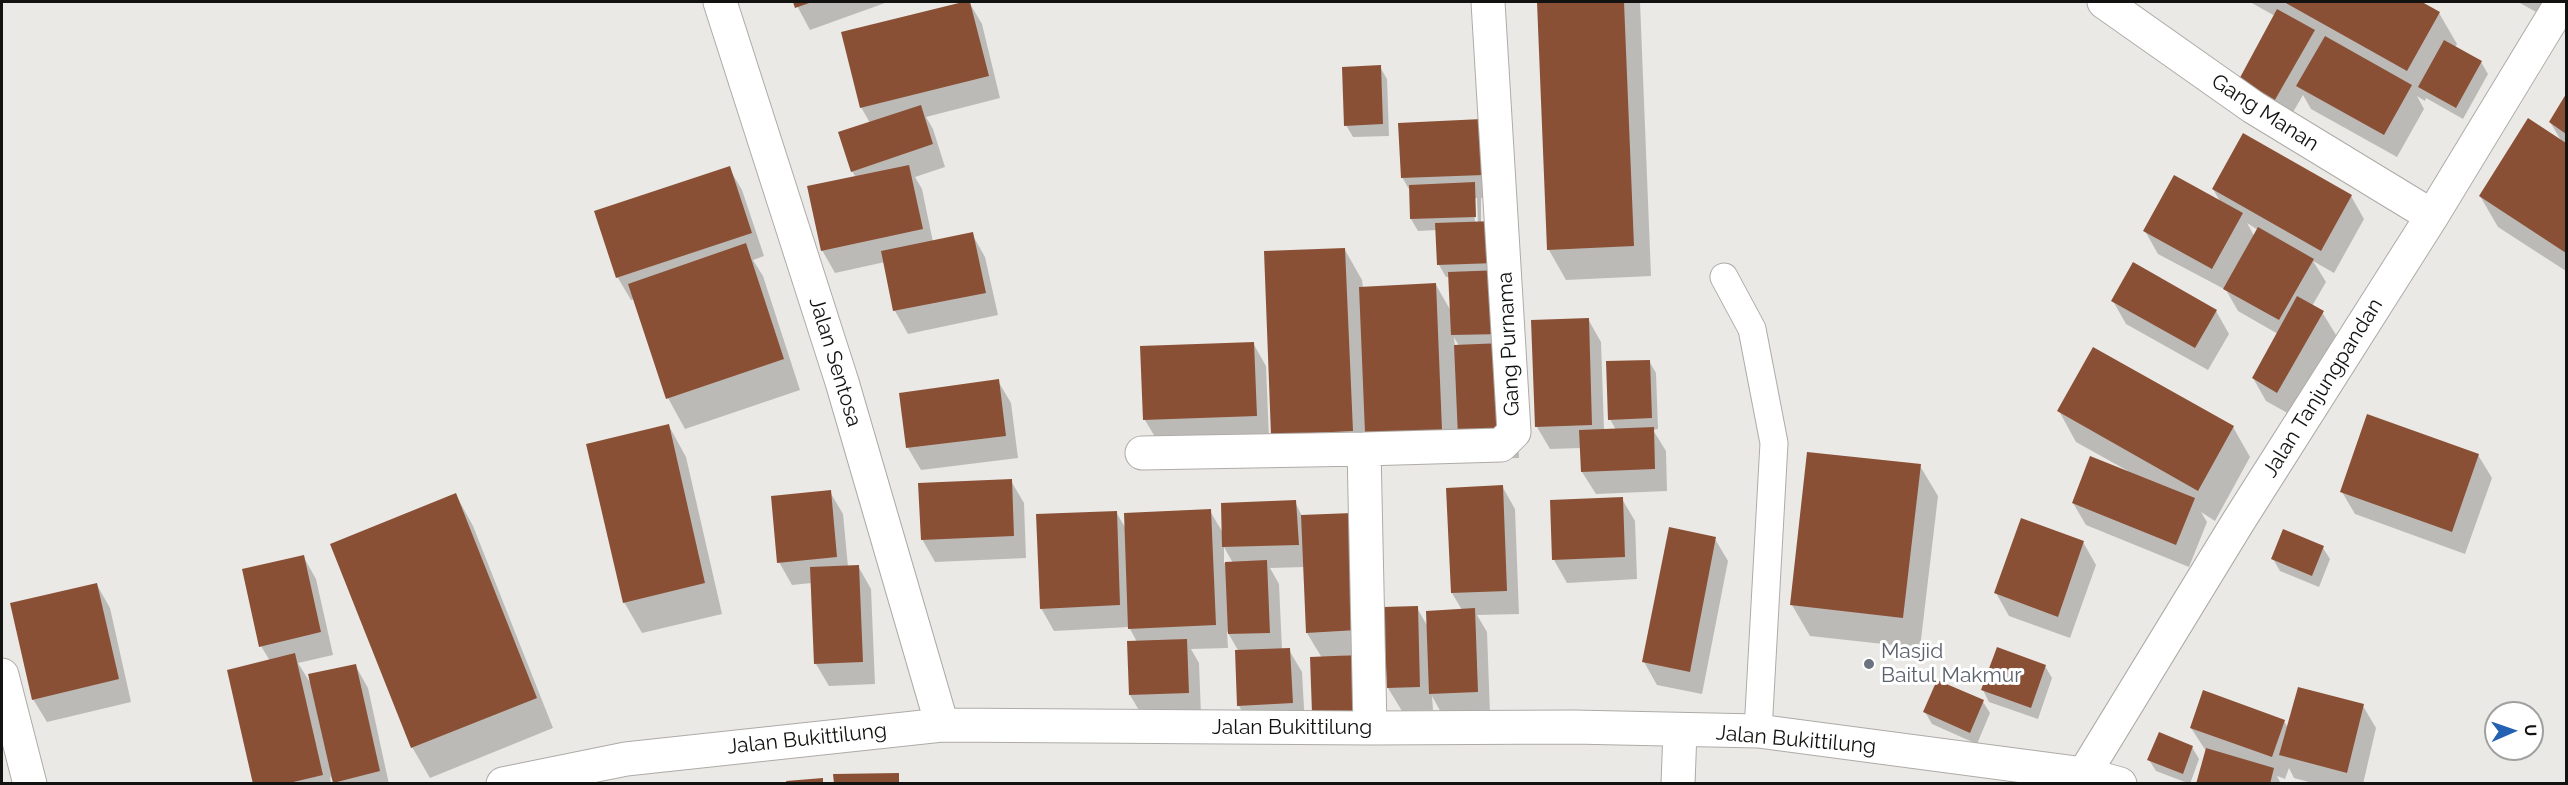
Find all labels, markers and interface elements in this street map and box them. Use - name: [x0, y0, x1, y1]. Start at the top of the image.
- street label: Gang Manan: [2207, 69, 2323, 157]
- street label: Gang Purnama: [1493, 271, 1525, 417]
- street label: Jalan Sentosa: [803, 294, 867, 430]
- street label: Jalan Tanjungpandan: [2258, 294, 2388, 482]
- place label: Masjid Baitul Makmur: [1881, 639, 2022, 689]
- marker: Masjid Baitul Makmur: [1862, 657, 1876, 671]
- north arrow: [2484, 701, 2544, 761]
- street label: Jalan Bukittilung: [1212, 715, 1372, 741]
- street label: Jalan Bukittilung: [726, 718, 888, 760]
- street label: Jalan Bukittilung: [1715, 720, 1877, 760]
- text: U: [2521, 724, 2540, 737]

